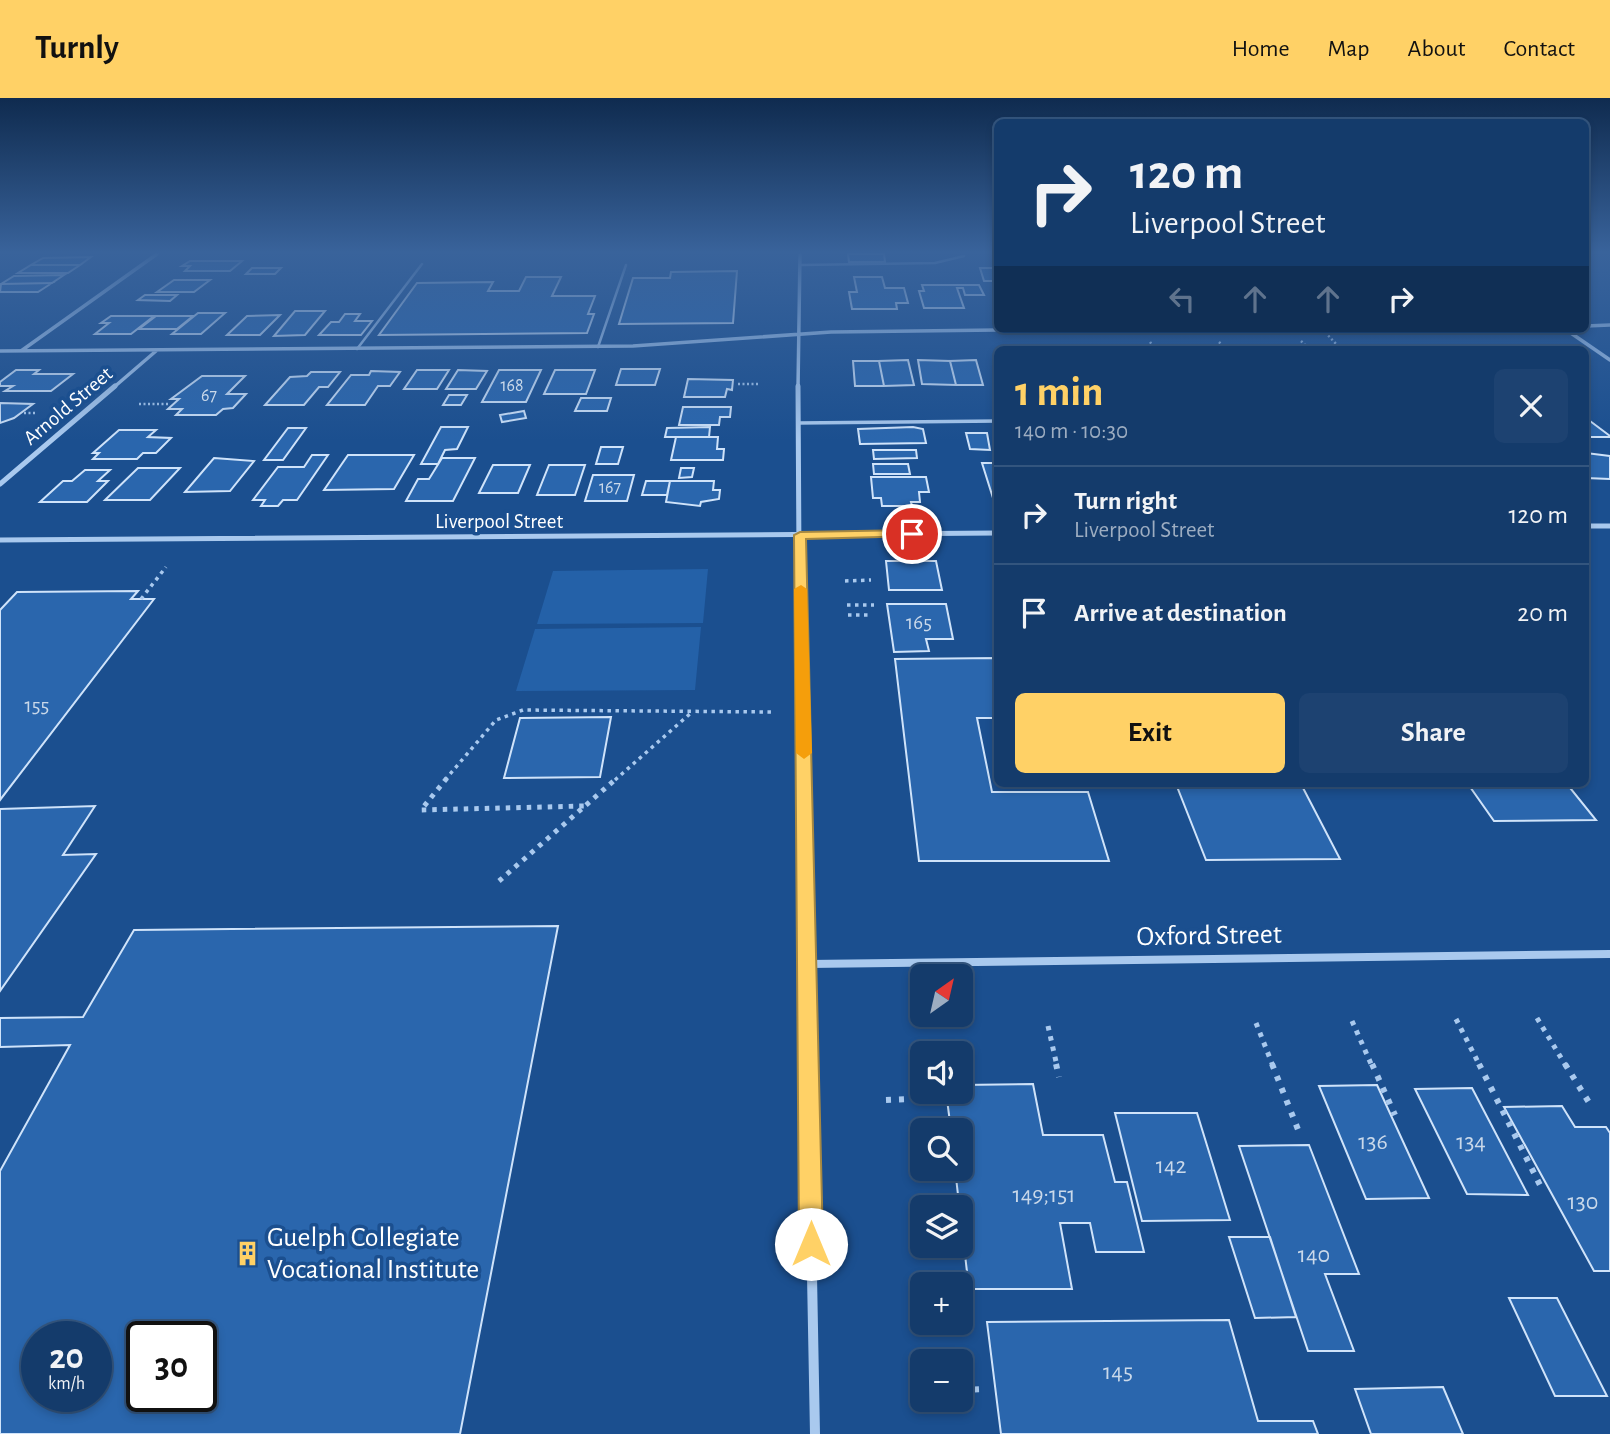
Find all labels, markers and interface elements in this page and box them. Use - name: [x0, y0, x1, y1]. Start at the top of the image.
- text: Turnly: [35, 32, 119, 65]
- text: Home: [1232, 37, 1290, 61]
- text: Map: [1328, 37, 1370, 61]
- text: About: [1408, 37, 1465, 61]
- text: Contact: [1503, 37, 1575, 61]
- icon: right: [1015, 147, 1106, 238]
- text: 120 m: [1130, 149, 1243, 198]
- text: Liverpool Street: [1130, 207, 1325, 239]
- icon: left: [1163, 280, 1201, 318]
- icon: ahead: [1236, 280, 1274, 318]
- icon: ahead: [1309, 280, 1347, 318]
- icon: right: [1382, 280, 1420, 318]
- street label: Arnold Street: [20, 363, 117, 449]
- button: close: [1494, 369, 1568, 443]
- text: 1 min: [1015, 371, 1104, 413]
- house number: 168: [500, 377, 524, 395]
- house number: 67: [201, 387, 217, 405]
- text: 140 m · 10:30: [1015, 420, 1128, 443]
- house number: 167: [599, 479, 621, 497]
- text: Turn right: [1074, 488, 1177, 514]
- icon: right: [1015, 496, 1053, 534]
- text: 120 m: [1508, 502, 1568, 528]
- pin: [882, 504, 942, 564]
- street label: Liverpool Street: [435, 511, 563, 532]
- icon: arrive: [893, 515, 931, 553]
- text: Liverpool Street: [1074, 519, 1214, 542]
- icon: arrive: [1015, 594, 1053, 632]
- text: Arrive at destination: [1074, 600, 1287, 626]
- text: 20 m: [1517, 600, 1568, 626]
- house number: 165: [906, 612, 932, 633]
- button: Exit: [1015, 693, 1285, 773]
- button: Share: [1299, 693, 1568, 773]
- house number: 155: [25, 695, 49, 716]
- street label: Oxford Street: [1136, 921, 1282, 951]
- north arrow: [910, 964, 973, 1027]
- map controls: [910, 964, 973, 1412]
- button: sound: [910, 1041, 973, 1104]
- button: search: [910, 1118, 973, 1181]
- house number: 136: [1358, 1130, 1388, 1154]
- house number: 134: [1456, 1130, 1486, 1154]
- house number: 142: [1156, 1154, 1186, 1178]
- house number: 149;151: [1012, 1183, 1076, 1207]
- house number: 130: [1568, 1190, 1598, 1214]
- button: layers: [910, 1195, 973, 1258]
- position arrow: [774, 1207, 848, 1281]
- place label: Guelph Collegiate Vocational Institute: [267, 1224, 479, 1284]
- building icon: Guelph Collegiate Vocational Institute: [233, 1240, 261, 1268]
- house number: 140: [1298, 1243, 1330, 1267]
- button: +: [910, 1272, 973, 1335]
- speed limit sign: 30: [126, 1321, 217, 1412]
- text: 20: [49, 1340, 84, 1375]
- button: −: [910, 1349, 973, 1412]
- house number: 145: [1103, 1360, 1133, 1384]
- text: km/h: [48, 1375, 85, 1393]

